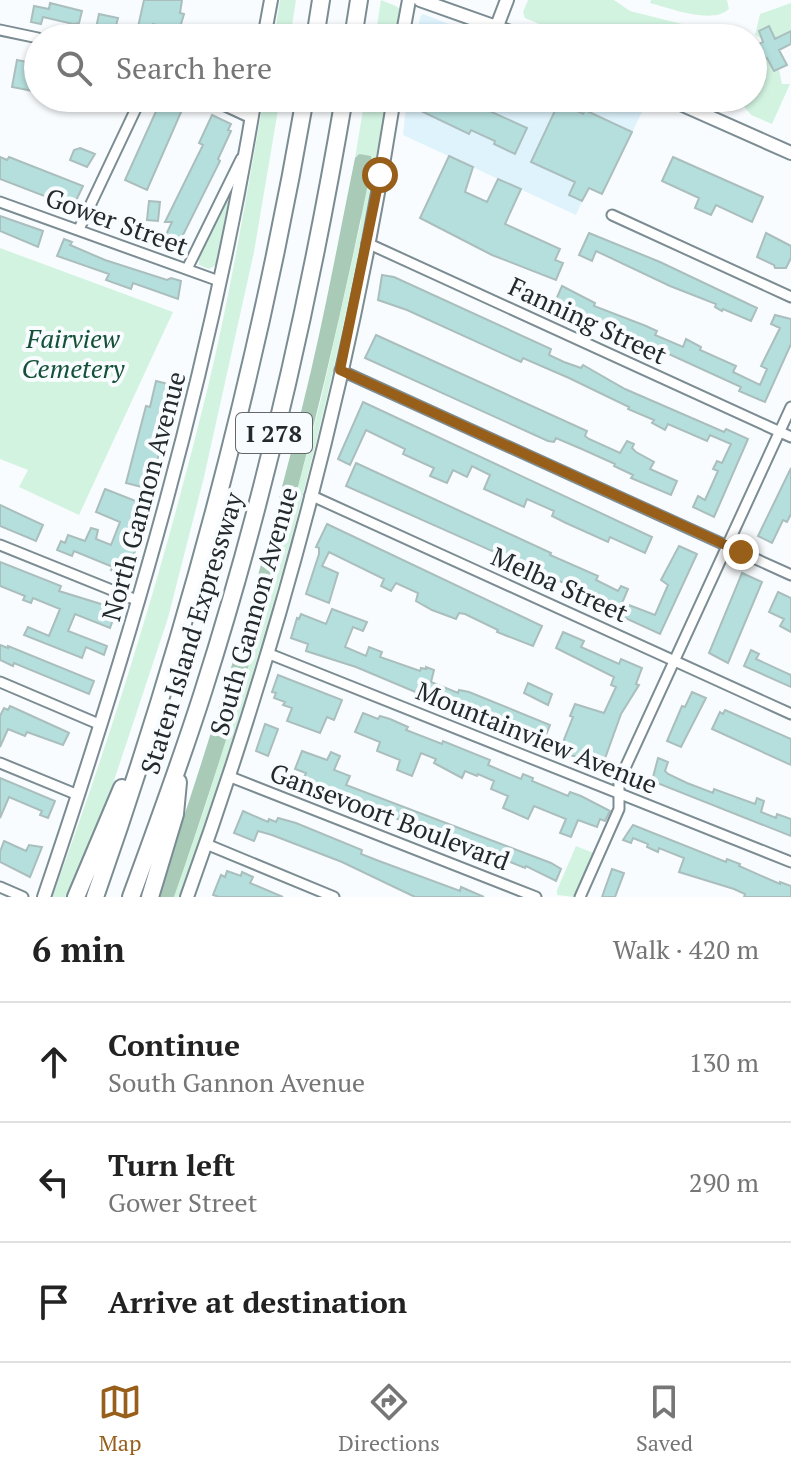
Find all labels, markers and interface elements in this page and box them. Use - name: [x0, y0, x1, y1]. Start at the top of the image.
- search box: [24, 24, 767, 112]
- icon: search: [52, 46, 96, 90]
- text: Search here: [116, 48, 272, 88]
- route start: [362, 157, 398, 193]
- street label: Gower Street: [41, 179, 193, 263]
- street label: Fanning Street: [503, 269, 673, 372]
- park label: Fairview Cemetery: [22, 321, 126, 385]
- street label: North Gannon Avenue: [93, 367, 193, 625]
- road number: I 278: [236, 413, 312, 453]
- street label: South Gannon Avenue: [201, 483, 305, 739]
- street label: Staten Island Expressway: [132, 487, 250, 778]
- route end: [723, 534, 759, 570]
- street label: Melba Street: [486, 539, 634, 629]
- street label: Mountainview Avenue: [411, 673, 663, 801]
- street label: Gansevoort Boulevard: [265, 755, 515, 877]
- text: 6 min: [32, 927, 125, 972]
- text: Walk · 420 m: [613, 932, 759, 966]
- text: Continue: [108, 1025, 240, 1065]
- icon: ahead: [32, 1040, 76, 1084]
- text: 130 m: [689, 1045, 759, 1079]
- text: South Gannon Avenue: [108, 1065, 365, 1099]
- text: Turn left: [108, 1145, 235, 1185]
- icon: left: [32, 1160, 76, 1204]
- text: 290 m: [689, 1165, 759, 1199]
- text: Gower Street: [108, 1185, 257, 1219]
- icon: arrive: [32, 1280, 76, 1324]
- text: Arrive at destination: [108, 1282, 407, 1322]
- tab: Map: [98, 1380, 142, 1457]
- tab: Directions: [338, 1380, 440, 1457]
- tab: Saved: [636, 1380, 693, 1457]

